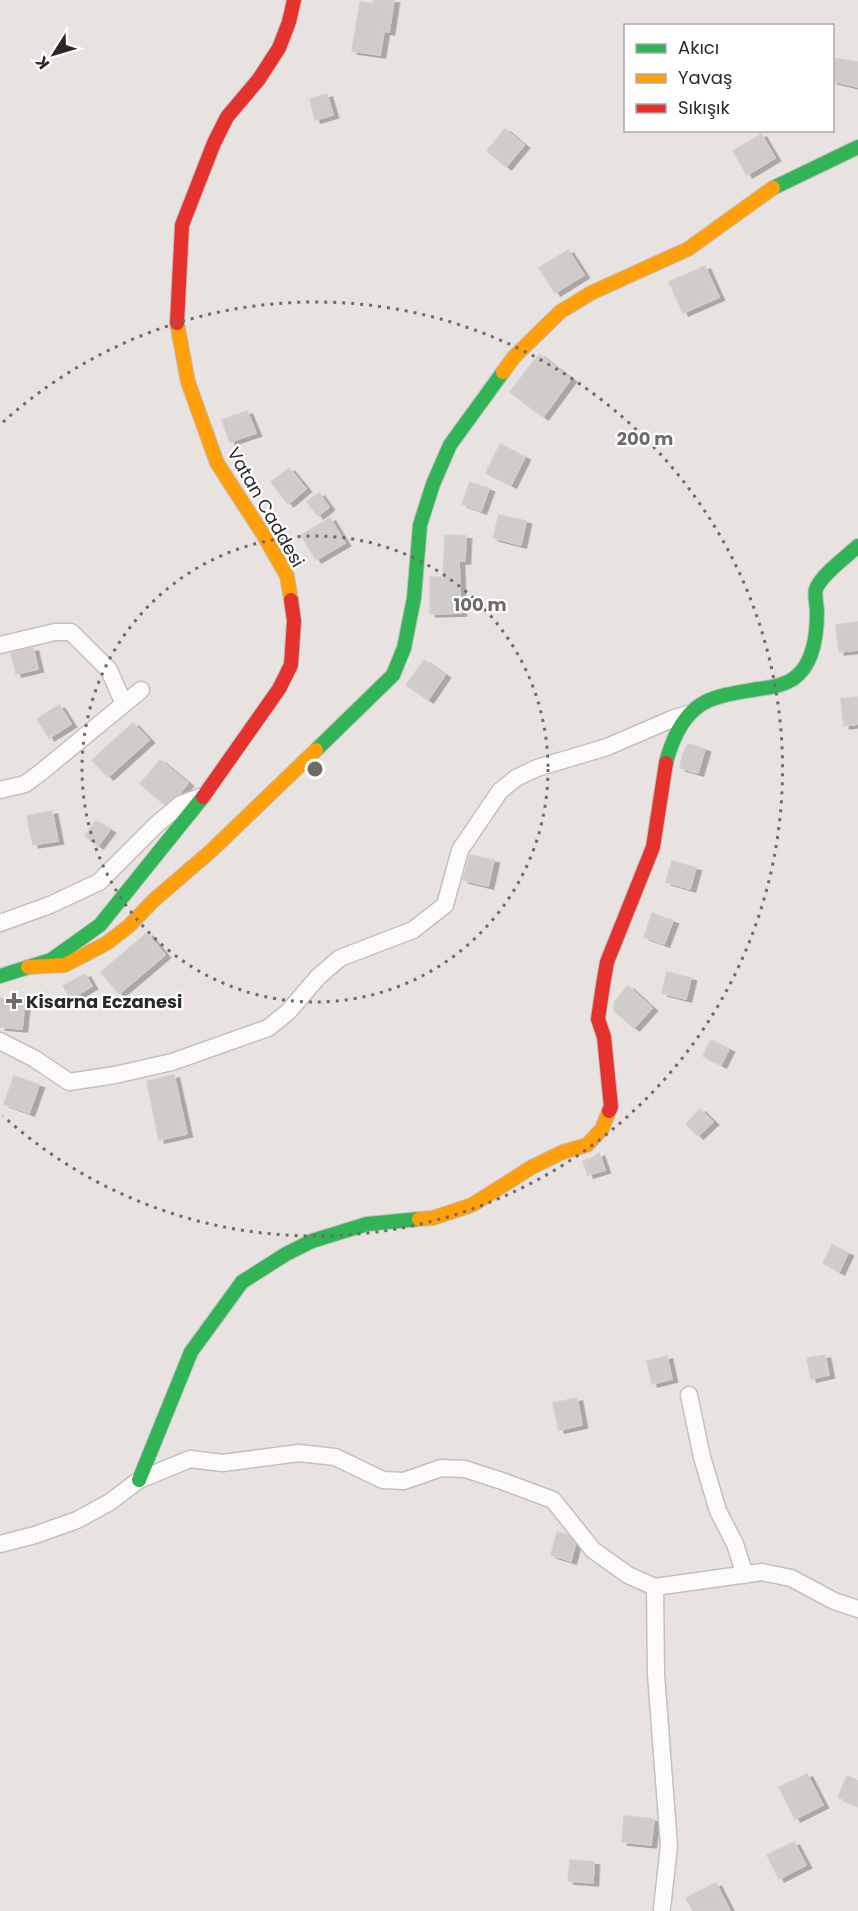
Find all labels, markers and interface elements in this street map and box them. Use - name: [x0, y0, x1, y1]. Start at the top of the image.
- north arrow: [24, 24, 84, 84]
- legend: [624, 24, 834, 132]
- text: Akıcı: [678, 35, 719, 60]
- text: K: [30, 51, 55, 74]
- text: Yavaş: [678, 65, 732, 90]
- text: Sıkışık: [678, 95, 731, 120]
- text: 200 m: [617, 426, 673, 451]
- street label: Vatan Caddesi: [221, 442, 311, 572]
- text: 100 m: [453, 592, 507, 617]
- centre of rings: [305, 759, 325, 779]
- place label: Kisarna Eczanesi: [26, 989, 182, 1014]
- marker: Kisarna Eczanesi: [7, 994, 21, 1008]

